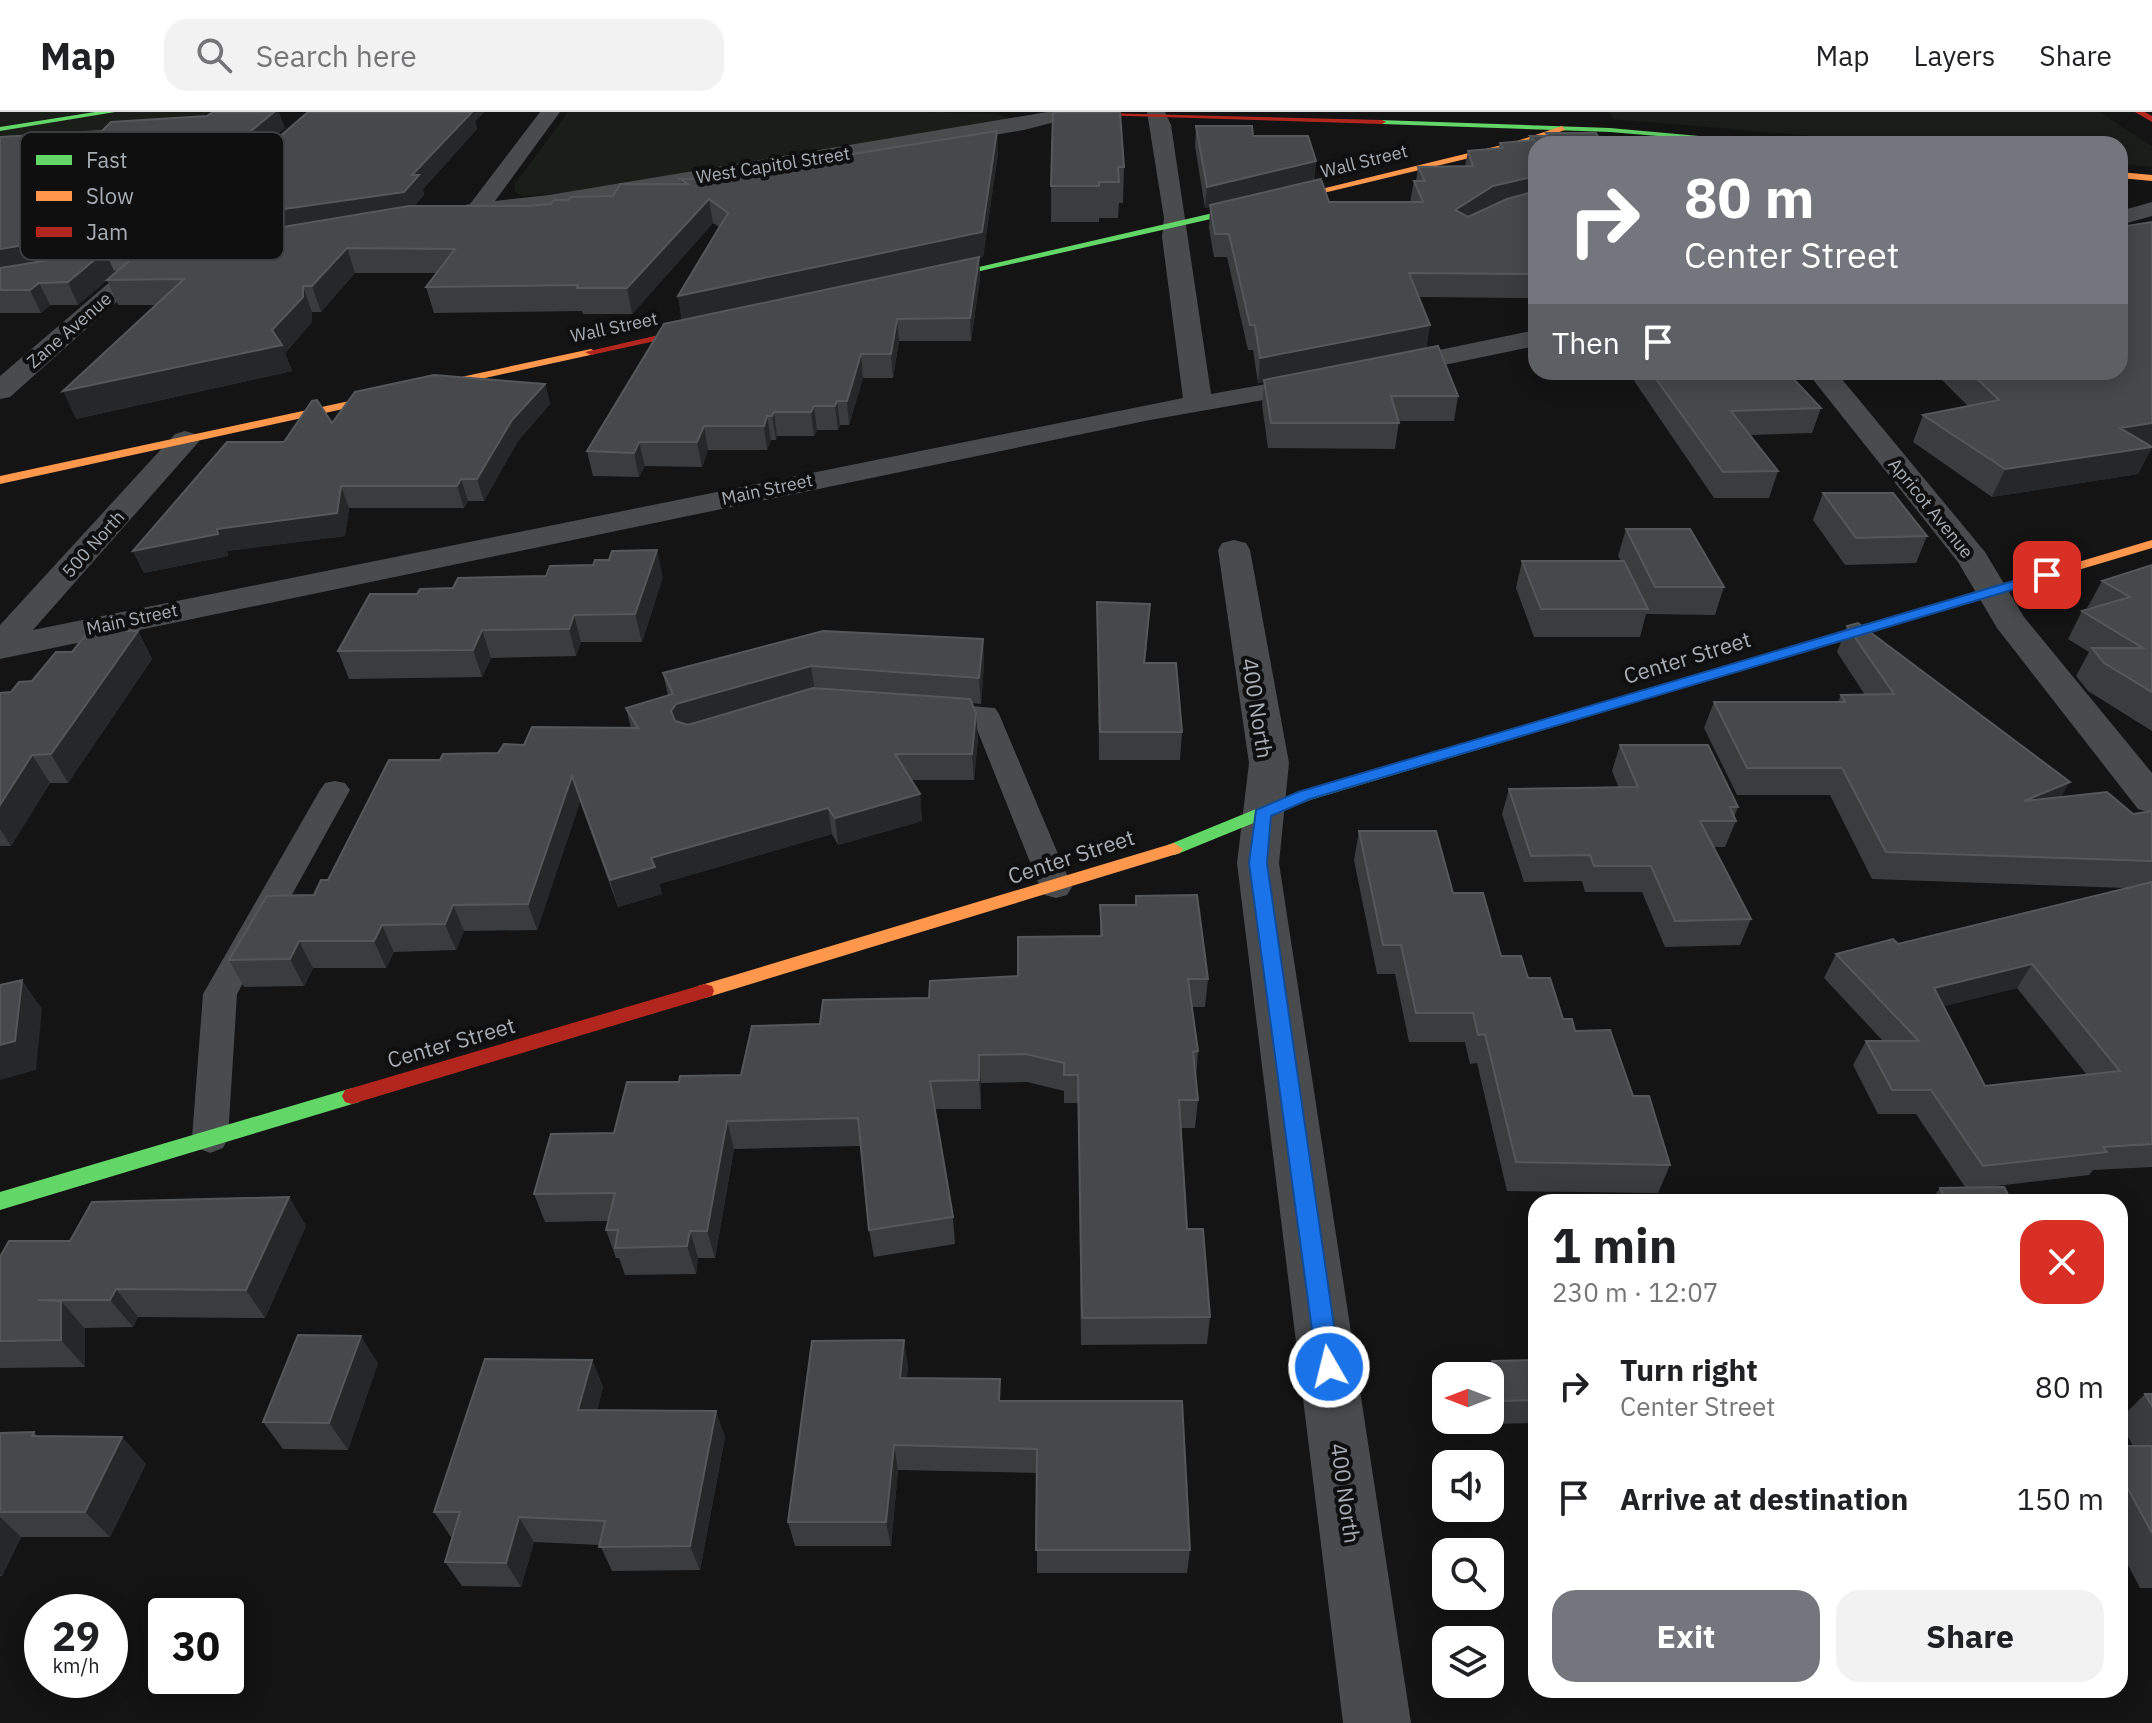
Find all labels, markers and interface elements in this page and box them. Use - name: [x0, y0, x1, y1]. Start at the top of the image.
- search box: [164, 19, 724, 91]
- text: Map: [40, 31, 116, 80]
- icon: search: [192, 33, 236, 77]
- text: Search here: [256, 36, 417, 75]
- text: Map: [1815, 37, 1869, 74]
- text: Layers: [1913, 37, 1995, 74]
- text: Share: [2039, 37, 2112, 74]
- legend: [20, 132, 284, 260]
- street label: Wall Street: [1318, 139, 1410, 183]
- street label: West Capitol Street: [694, 141, 852, 189]
- text: Fast: [86, 145, 127, 174]
- text: 80 m: [1684, 161, 1814, 233]
- icon: right: [1552, 168, 1656, 272]
- text: Slow: [86, 181, 134, 210]
- text: Jam: [86, 217, 128, 246]
- text: Center Street: [1684, 231, 1899, 278]
- street label: Zane Avenue: [22, 287, 116, 373]
- street label: Wall Street: [568, 307, 660, 347]
- icon: arrive: [1636, 320, 1680, 364]
- text: Then: [1552, 323, 1620, 362]
- street label: Apricot Avenue: [1883, 453, 1979, 563]
- street label: Main Street: [719, 468, 815, 510]
- street label: 500 North: [57, 506, 129, 582]
- pin: [2013, 541, 2081, 609]
- icon: arrive: [2025, 553, 2069, 597]
- street label: Main Street: [84, 598, 180, 640]
- street label: Center Street: [1620, 624, 1754, 690]
- street label: 400 North: [1236, 656, 1280, 760]
- street label: Center Street: [1004, 822, 1138, 890]
- street label: Center Street: [384, 1010, 518, 1074]
- text: 1 min: [1552, 1214, 1677, 1276]
- button: close: [2020, 1220, 2104, 1304]
- text: 230 m · 12:07: [1552, 1275, 1718, 1309]
- position arrow: [1287, 1325, 1371, 1409]
- text: Turn right: [1620, 1350, 1758, 1389]
- north arrow: [1432, 1362, 1504, 1434]
- map controls: [1432, 1362, 1504, 1698]
- icon: right: [1552, 1364, 1596, 1408]
- text: 80 m: [2035, 1367, 2104, 1406]
- text: Center Street: [1620, 1389, 1775, 1423]
- street label: 400 North: [1325, 1441, 1367, 1545]
- button: sound: [1432, 1450, 1504, 1522]
- icon: arrive: [1552, 1476, 1596, 1520]
- text: Arrive at destination: [1620, 1479, 1908, 1518]
- text: 150 m: [2017, 1479, 2104, 1518]
- button: search: [1432, 1538, 1504, 1610]
- button: Exit: [1552, 1590, 1820, 1682]
- button: Share: [1836, 1590, 2104, 1682]
- speed limit sign: 30: [144, 1594, 248, 1698]
- text: 29: [52, 1610, 100, 1662]
- button: layers: [1432, 1626, 1504, 1698]
- text: km/h: [52, 1652, 100, 1679]

